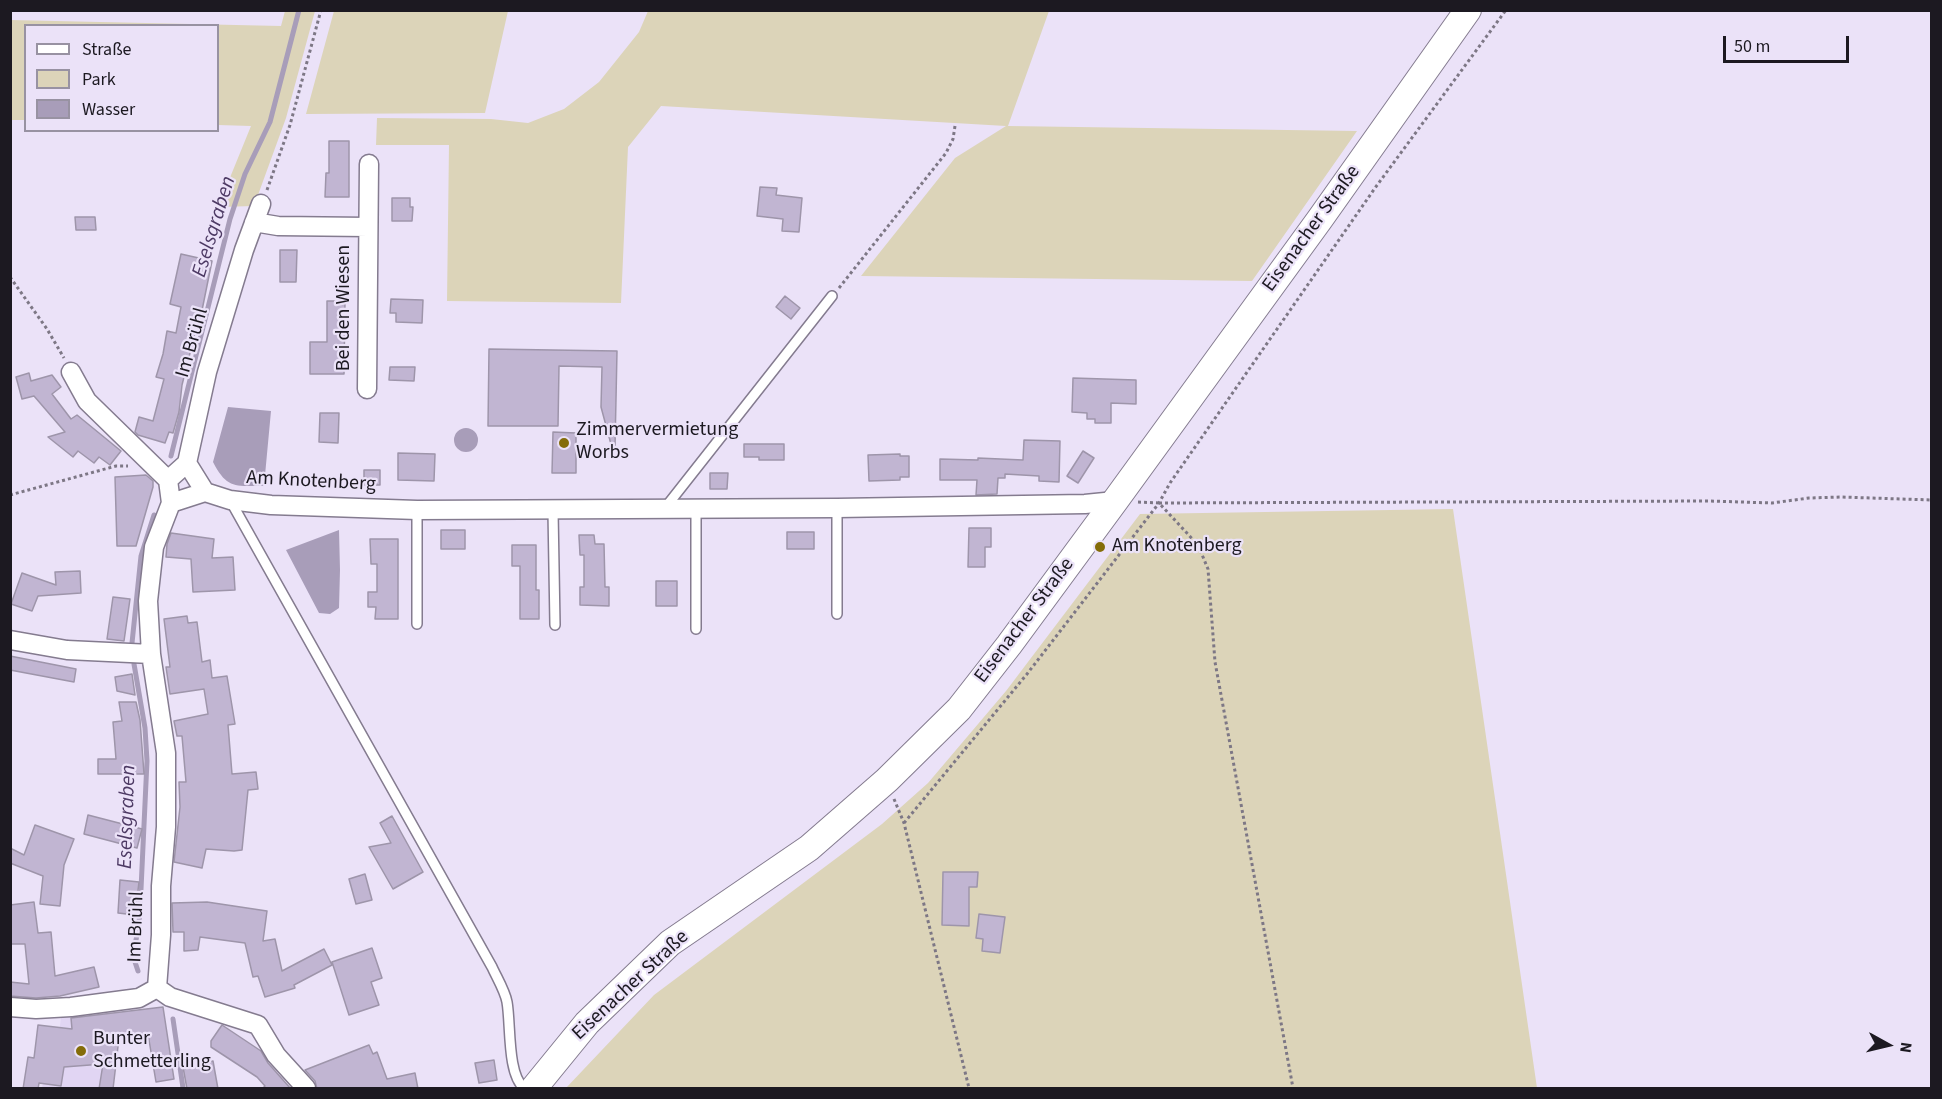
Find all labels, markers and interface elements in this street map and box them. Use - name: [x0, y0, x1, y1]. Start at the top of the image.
- legend: [24, 24, 219, 132]
- scale bar: [1726, 24, 1852, 62]
- text: 50 m: [1734, 34, 1770, 59]
- text: Straße: [82, 37, 131, 62]
- text: Park: [82, 67, 116, 92]
- text: Wasser: [82, 97, 135, 122]
- street label: Eisenacher Straße: [1258, 161, 1366, 297]
- water label: Eselsgraben: [188, 173, 242, 281]
- street label: Bei den Wiesen: [333, 245, 357, 371]
- street label: Im Brühl: [172, 305, 214, 381]
- place label: Zimmervermietung Worbs: [576, 419, 738, 466]
- marker: Zimmervermietung Worbs: [557, 436, 571, 450]
- street label: Am Knotenberg: [246, 467, 376, 497]
- place label: Am Knotenberg: [1112, 535, 1242, 559]
- marker: Am Knotenberg: [1093, 540, 1107, 554]
- street label: Eisenacher Straße: [970, 554, 1080, 688]
- water label: Eselsgraben: [114, 764, 142, 870]
- street label: Im Brühl: [124, 891, 150, 963]
- street label: Eisenacher Straße: [568, 926, 694, 1046]
- north arrow: [1858, 1015, 1918, 1075]
- place label: Bunter Schmetterling: [93, 1028, 211, 1075]
- text: N: [1894, 1041, 1917, 1054]
- marker: Bunter Schmetterling: [74, 1044, 88, 1058]

